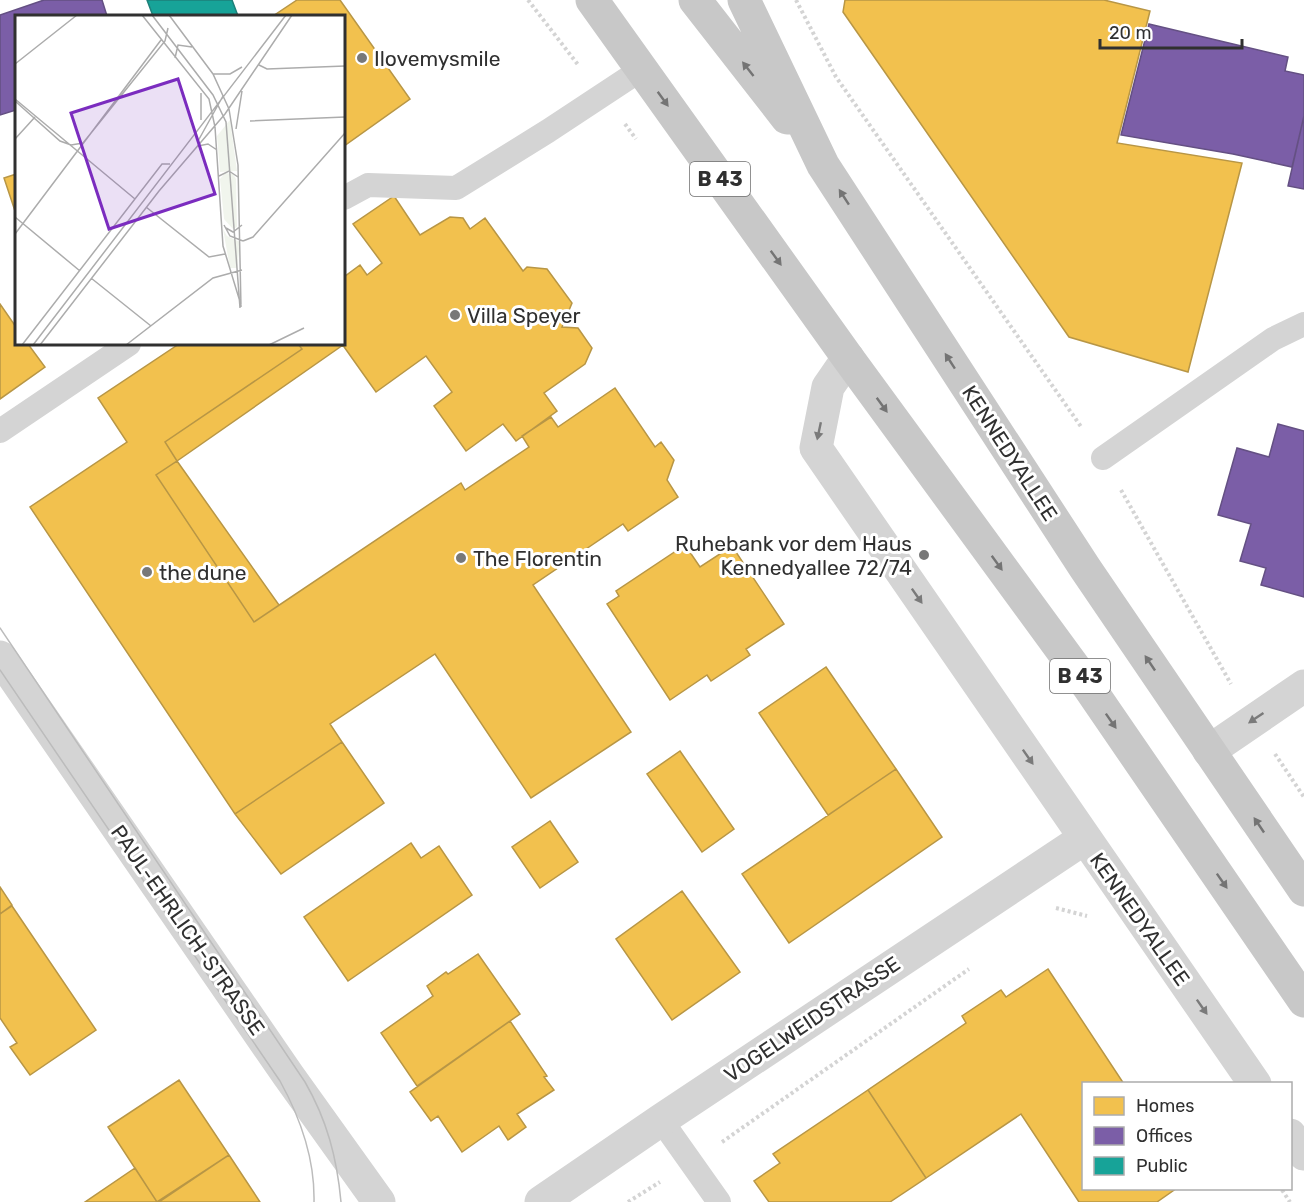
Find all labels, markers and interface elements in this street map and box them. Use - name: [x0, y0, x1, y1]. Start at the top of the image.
- scale bar: [1100, 12, 1242, 50]
- inset map: [15, 15, 345, 345]
- text: 20 m: [1109, 22, 1151, 44]
- place label: Ilovemysmile: [374, 46, 500, 71]
- marker: Ilovemysmile: [355, 51, 369, 65]
- one-way arrow: [743, 61, 755, 76]
- one-way arrow: [657, 90, 669, 106]
- road number: B 43: [690, 162, 750, 196]
- one-way arrow: [838, 190, 850, 206]
- one-way arrow: [770, 249, 782, 265]
- place label: Villa Speyer: [467, 303, 581, 328]
- marker: Villa Speyer: [448, 308, 462, 322]
- one-way arrow: [945, 353, 956, 369]
- street label: KENNEDYALLEE: [957, 381, 1063, 525]
- one-way arrow: [876, 397, 888, 413]
- one-way arrow: [814, 421, 824, 440]
- place label: Ruhebank vor dem Haus Kennedyallee 72/74: [675, 531, 912, 580]
- place label: The Florentin: [473, 546, 602, 571]
- marker: Ruhebank vor dem Haus Kennedyallee 72/74: [917, 548, 931, 562]
- marker: The Florentin: [454, 551, 468, 565]
- one-way arrow: [991, 554, 1003, 570]
- place label: the dune: [159, 560, 247, 585]
- marker: the dune: [140, 565, 154, 579]
- one-way arrow: [911, 588, 922, 604]
- one-way arrow: [1144, 656, 1156, 672]
- road number: B 43: [1050, 659, 1110, 693]
- one-way arrow: [1105, 712, 1117, 728]
- one-way arrow: [1248, 712, 1264, 723]
- one-way arrow: [1022, 748, 1034, 764]
- one-way arrow: [1253, 817, 1265, 833]
- street label: PAUL-EHRLICH-STRASSE: [106, 820, 270, 1040]
- street label: KENNEDYALLEE: [1085, 848, 1195, 990]
- one-way arrow: [1216, 873, 1228, 889]
- street label: VOGELWEIDSTRASSE: [719, 951, 905, 1087]
- one-way arrow: [1196, 999, 1208, 1015]
- legend: [1082, 1082, 1292, 1190]
- text: Homes: [1136, 1095, 1194, 1117]
- text: Offices: [1136, 1125, 1193, 1147]
- text: Public: [1136, 1155, 1188, 1177]

